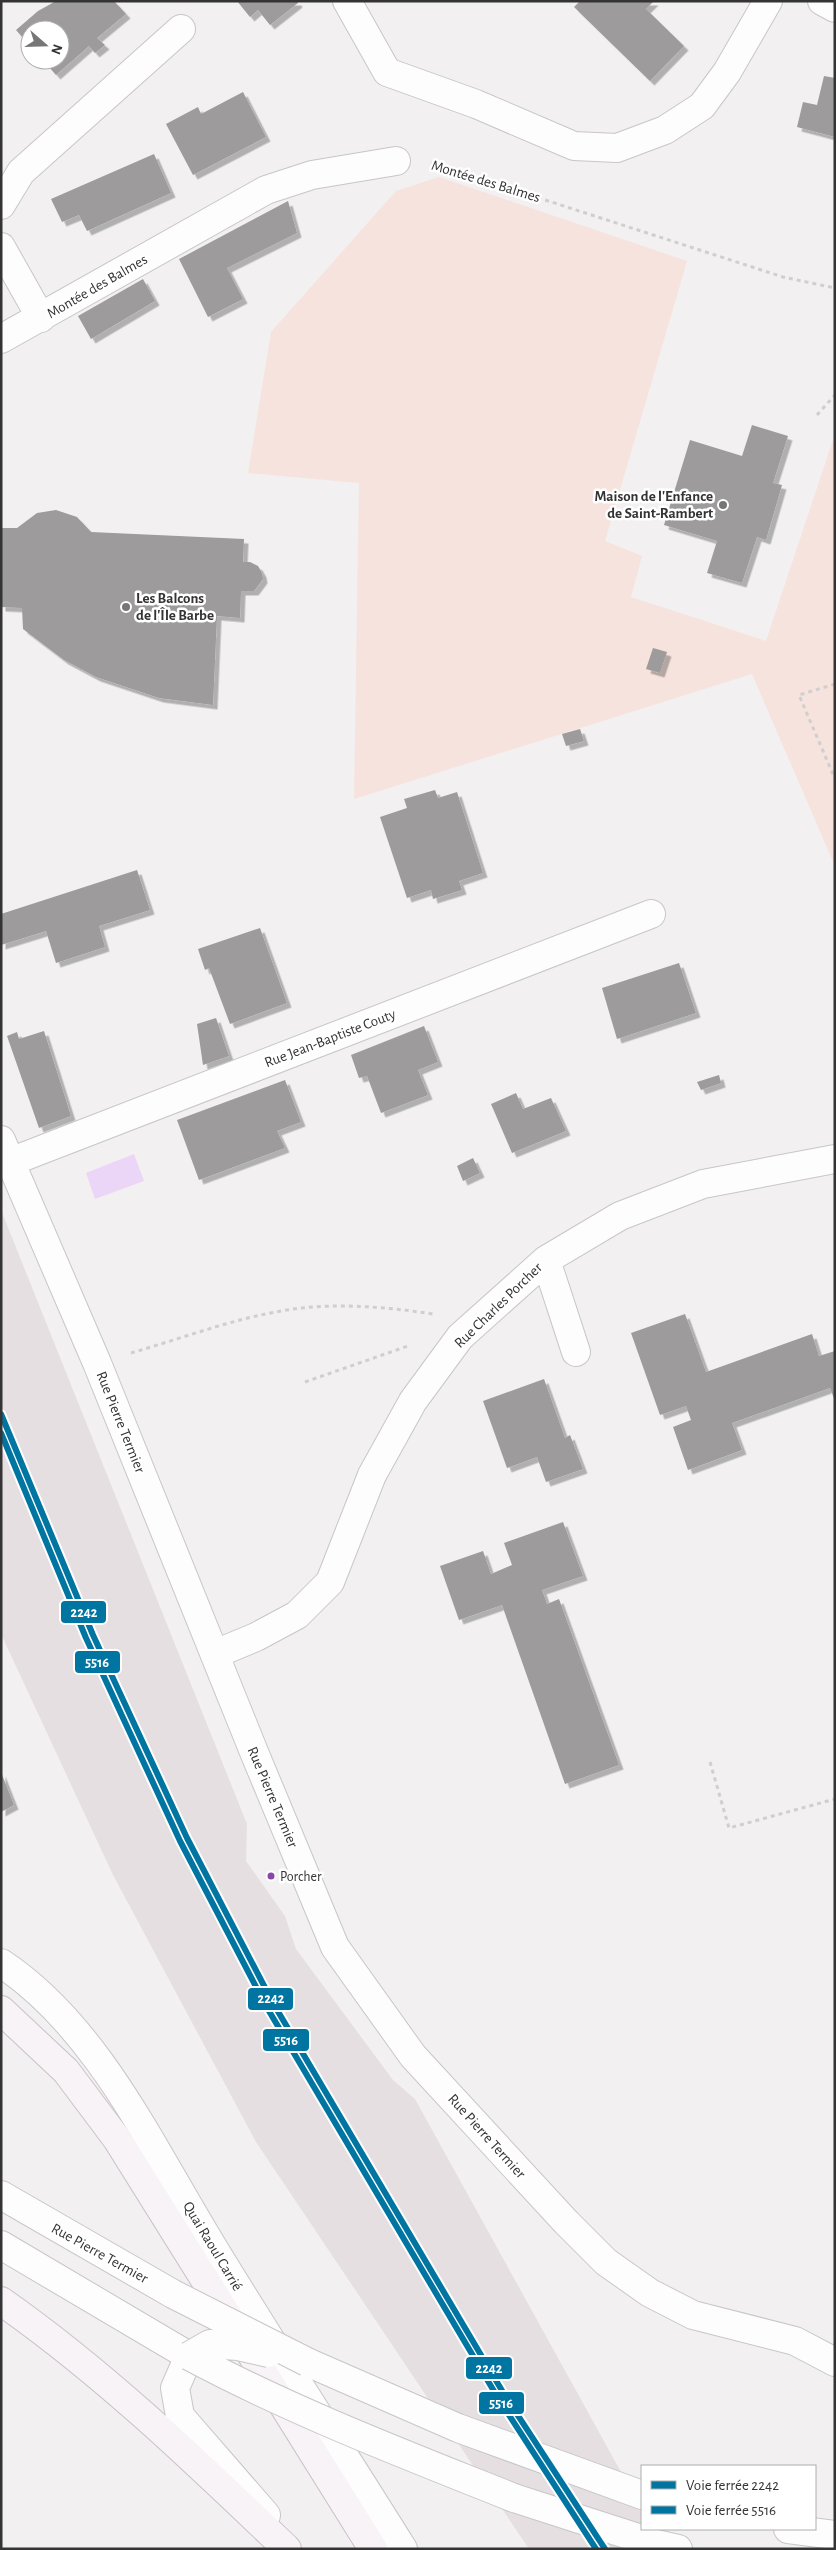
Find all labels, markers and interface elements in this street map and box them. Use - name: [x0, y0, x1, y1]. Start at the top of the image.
- north arrow: [20, 20, 70, 70]
- text: N: [48, 42, 65, 56]
- street label: Montée des Balmes: [430, 158, 542, 205]
- street label: Montée des Balmes: [44, 252, 150, 321]
- place label: Maison de l'Enfance de Saint-Rambert: [595, 489, 713, 521]
- marker: Maison de l'Enfance de Saint-Rambert: [717, 499, 729, 511]
- place label: Les Balcons de l'Île Barbe: [136, 591, 214, 623]
- marker: Les Balcons de l'Île Barbe: [120, 601, 132, 613]
- street label: Rue Jean-Baptiste Couty: [262, 1006, 398, 1070]
- street label: Rue Charles Porcher: [452, 1260, 545, 1351]
- street label: Rue Pierre Termier: [93, 1369, 148, 1475]
- line badge: 2242: [60, 1600, 107, 1624]
- text: 2242: [71, 1606, 98, 1620]
- line badge: 5516: [74, 1650, 121, 1674]
- text: 5516: [85, 1656, 109, 1670]
- street label: Rue Pierre Termier: [245, 1745, 301, 1850]
- place label: Porcher: [280, 1870, 322, 1884]
- marker: Porcher: [266, 1871, 276, 1881]
- line badge: 2242: [247, 1987, 294, 2011]
- text: 2242: [258, 1992, 285, 2006]
- line badge: 5516: [262, 2028, 310, 2052]
- text: 5516: [274, 2034, 298, 2048]
- street label: Rue Pierre Termier: [445, 2091, 528, 2182]
- street label: Quai Raoul Carrié: [180, 2199, 245, 2294]
- street label: Rue Pierre Termier: [49, 2221, 151, 2286]
- line badge: 2242: [465, 2356, 513, 2380]
- text: 2242: [476, 2362, 503, 2376]
- line badge: 5516: [478, 2391, 525, 2415]
- text: 5516: [489, 2397, 513, 2411]
- legend: [641, 2465, 816, 2530]
- text: Voie ferrée 2242: [686, 2478, 779, 2493]
- text: Voie ferrée 5516: [686, 2503, 776, 2518]

